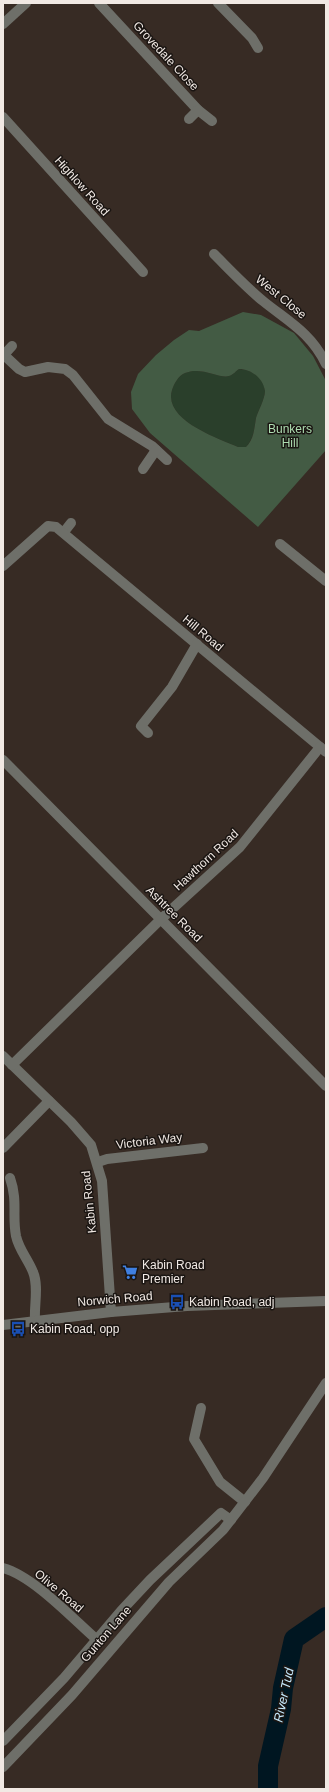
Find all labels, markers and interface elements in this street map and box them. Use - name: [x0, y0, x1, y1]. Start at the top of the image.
- street label: Grovedale Close: [130, 19, 202, 94]
- street label: Highlow Road: [52, 154, 112, 218]
- street label: West Close: [253, 272, 309, 322]
- park label: Bunkers Hill: [268, 422, 312, 450]
- street label: Hill Road: [180, 612, 226, 654]
- street label: Hawthorn Road: [171, 826, 241, 894]
- street label: Ashtree Road: [143, 883, 205, 945]
- street label: Victoria Way: [115, 1130, 183, 1152]
- street label: Kabin Road: [79, 1170, 99, 1234]
- place label: Kabin Road Premier: [142, 1258, 205, 1286]
- supermarket icon: Kabin Road Premier: [121, 1263, 139, 1281]
- street label: Norwich Road: [77, 1289, 153, 1309]
- bus stop icon: Kabin Road, adj: [168, 1293, 186, 1311]
- place label: Kabin Road, adj: [189, 1295, 274, 1309]
- bus stop icon: Kabin Road, opp: [9, 1320, 27, 1338]
- place label: Kabin Road, opp: [30, 1322, 120, 1336]
- street label: Olive Road: [32, 1567, 86, 1615]
- street label: Gunton Lane: [78, 1603, 134, 1665]
- water label: River Tud: [270, 1666, 297, 1724]

